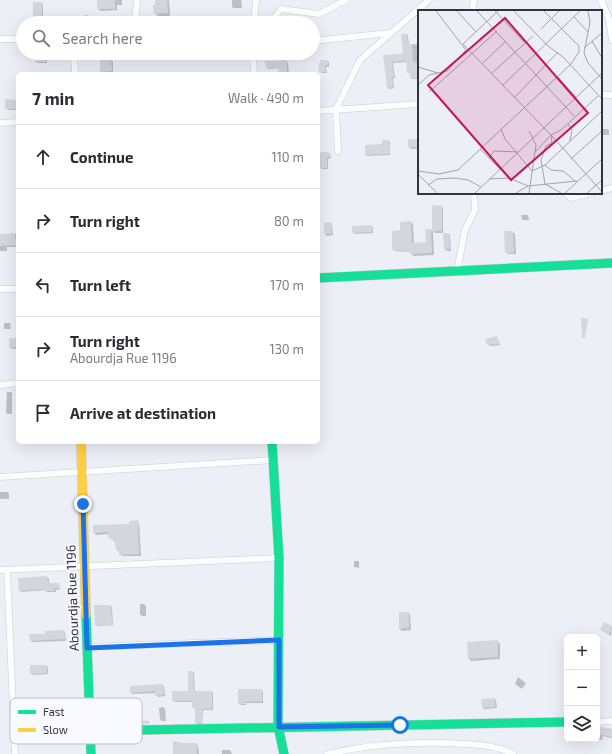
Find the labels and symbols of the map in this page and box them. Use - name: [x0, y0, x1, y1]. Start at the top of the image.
- inset map: [418, 10, 602, 194]
- route end: [74, 495, 92, 513]
- street label: Abourdja Rue 1196: [62, 544, 82, 652]
- legend: [10, 698, 142, 744]
- text: Fast: [43, 705, 65, 718]
- route start: [391, 716, 409, 734]
- text: Slow: [43, 723, 68, 736]

